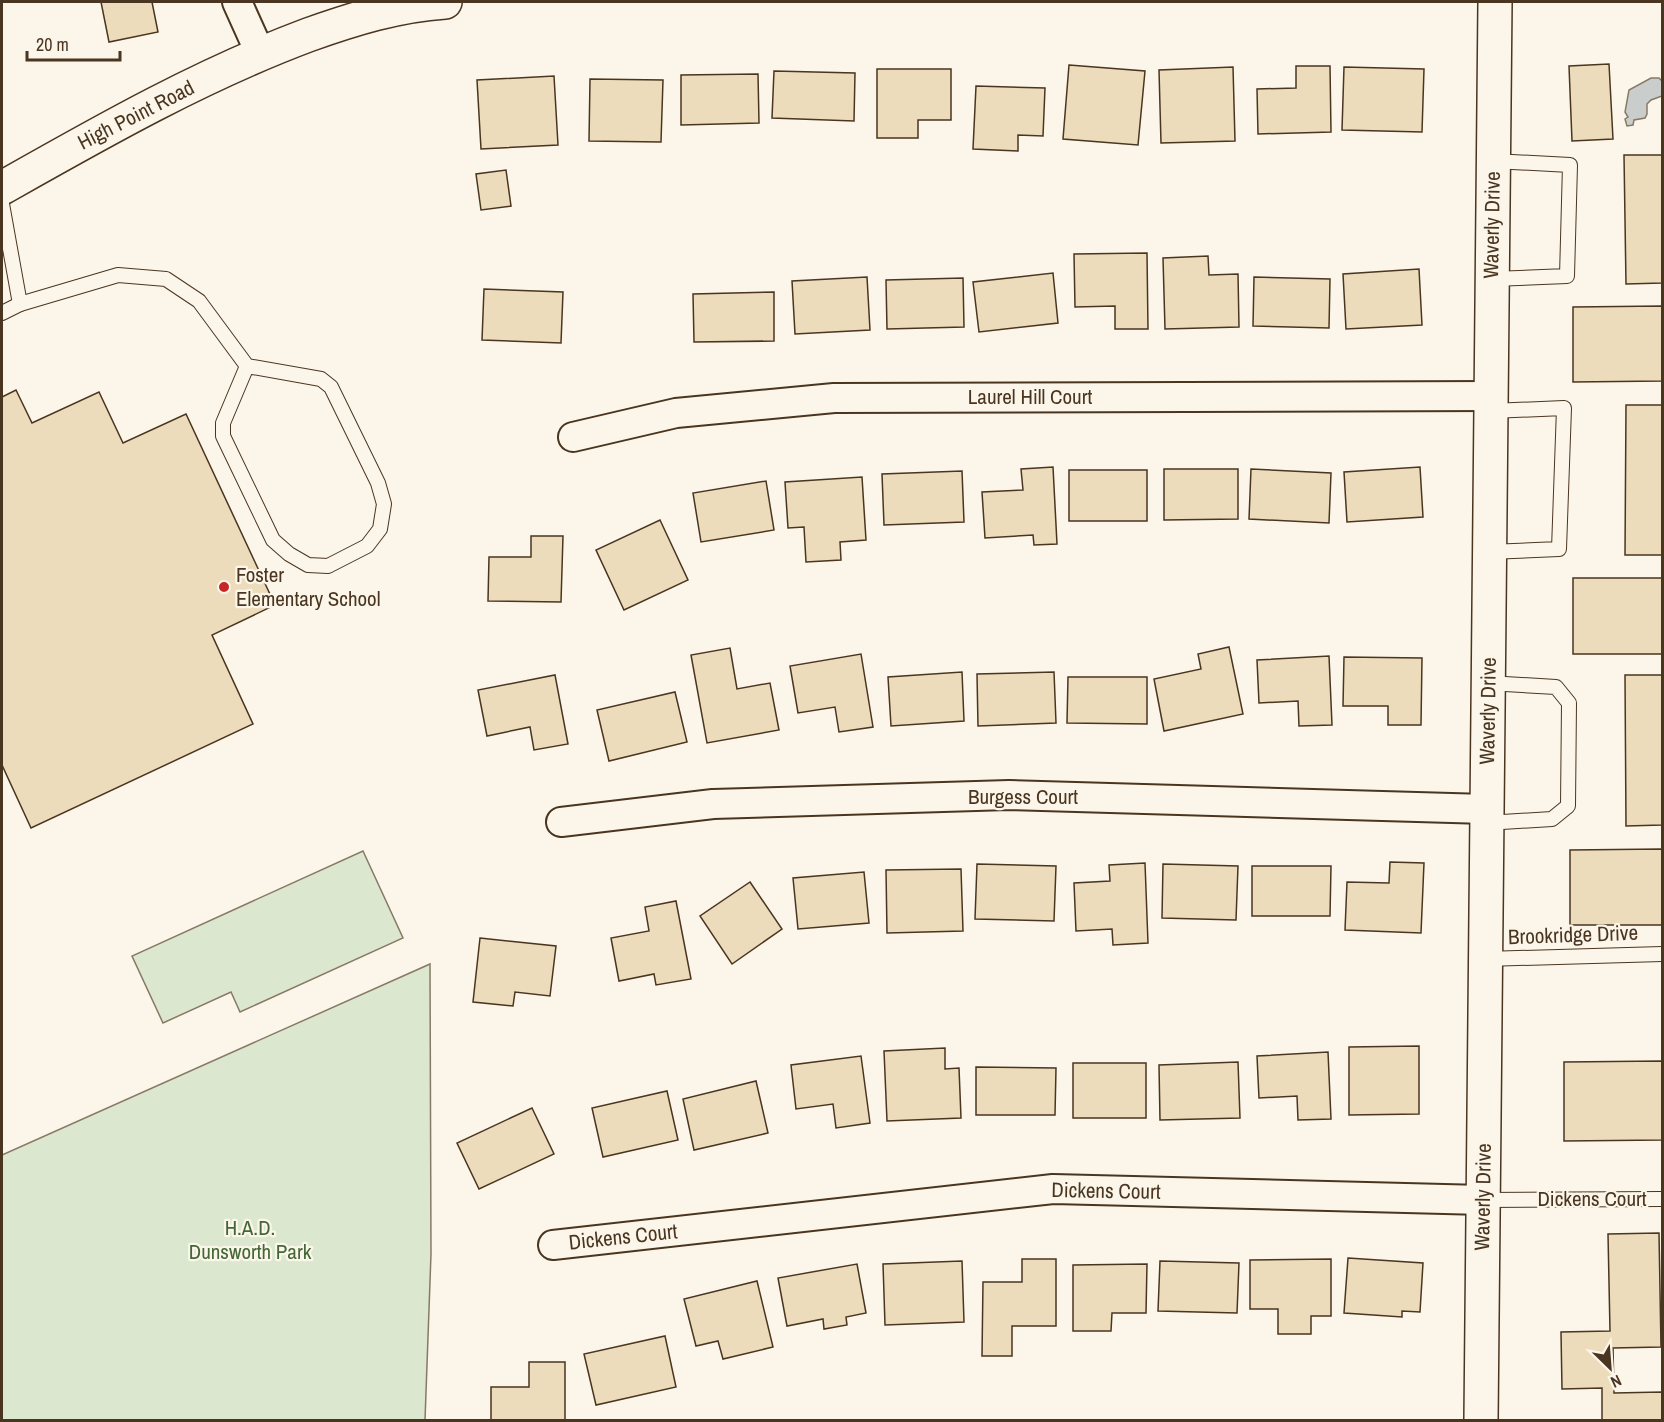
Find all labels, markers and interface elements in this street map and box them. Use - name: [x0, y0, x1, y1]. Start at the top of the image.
- scale bar: [27, 24, 120, 62]
- text: 20 m: [36, 32, 69, 57]
- street label: High Point Road: [72, 73, 199, 156]
- street label: Waverly Drive: [1476, 171, 1507, 279]
- street label: Laurel Hill Court: [968, 382, 1092, 411]
- place label: Foster Elementary School: [236, 560, 381, 613]
- marker: Foster Elementary School: [217, 580, 231, 594]
- street label: Waverly Drive: [1472, 657, 1503, 765]
- street label: Burgess Court: [968, 782, 1078, 811]
- street label: Brookridge Drive: [1507, 918, 1639, 951]
- street label: Waverly Drive: [1467, 1143, 1498, 1251]
- street label: Dickens Court: [1051, 1175, 1161, 1206]
- street label: Dickens Court: [1537, 1184, 1647, 1213]
- park label: H.A.D. Dunsworth Park: [189, 1213, 312, 1266]
- street label: Dickens Court: [567, 1216, 679, 1257]
- north arrow: [1580, 1338, 1640, 1398]
- text: N: [1607, 1370, 1625, 1394]

